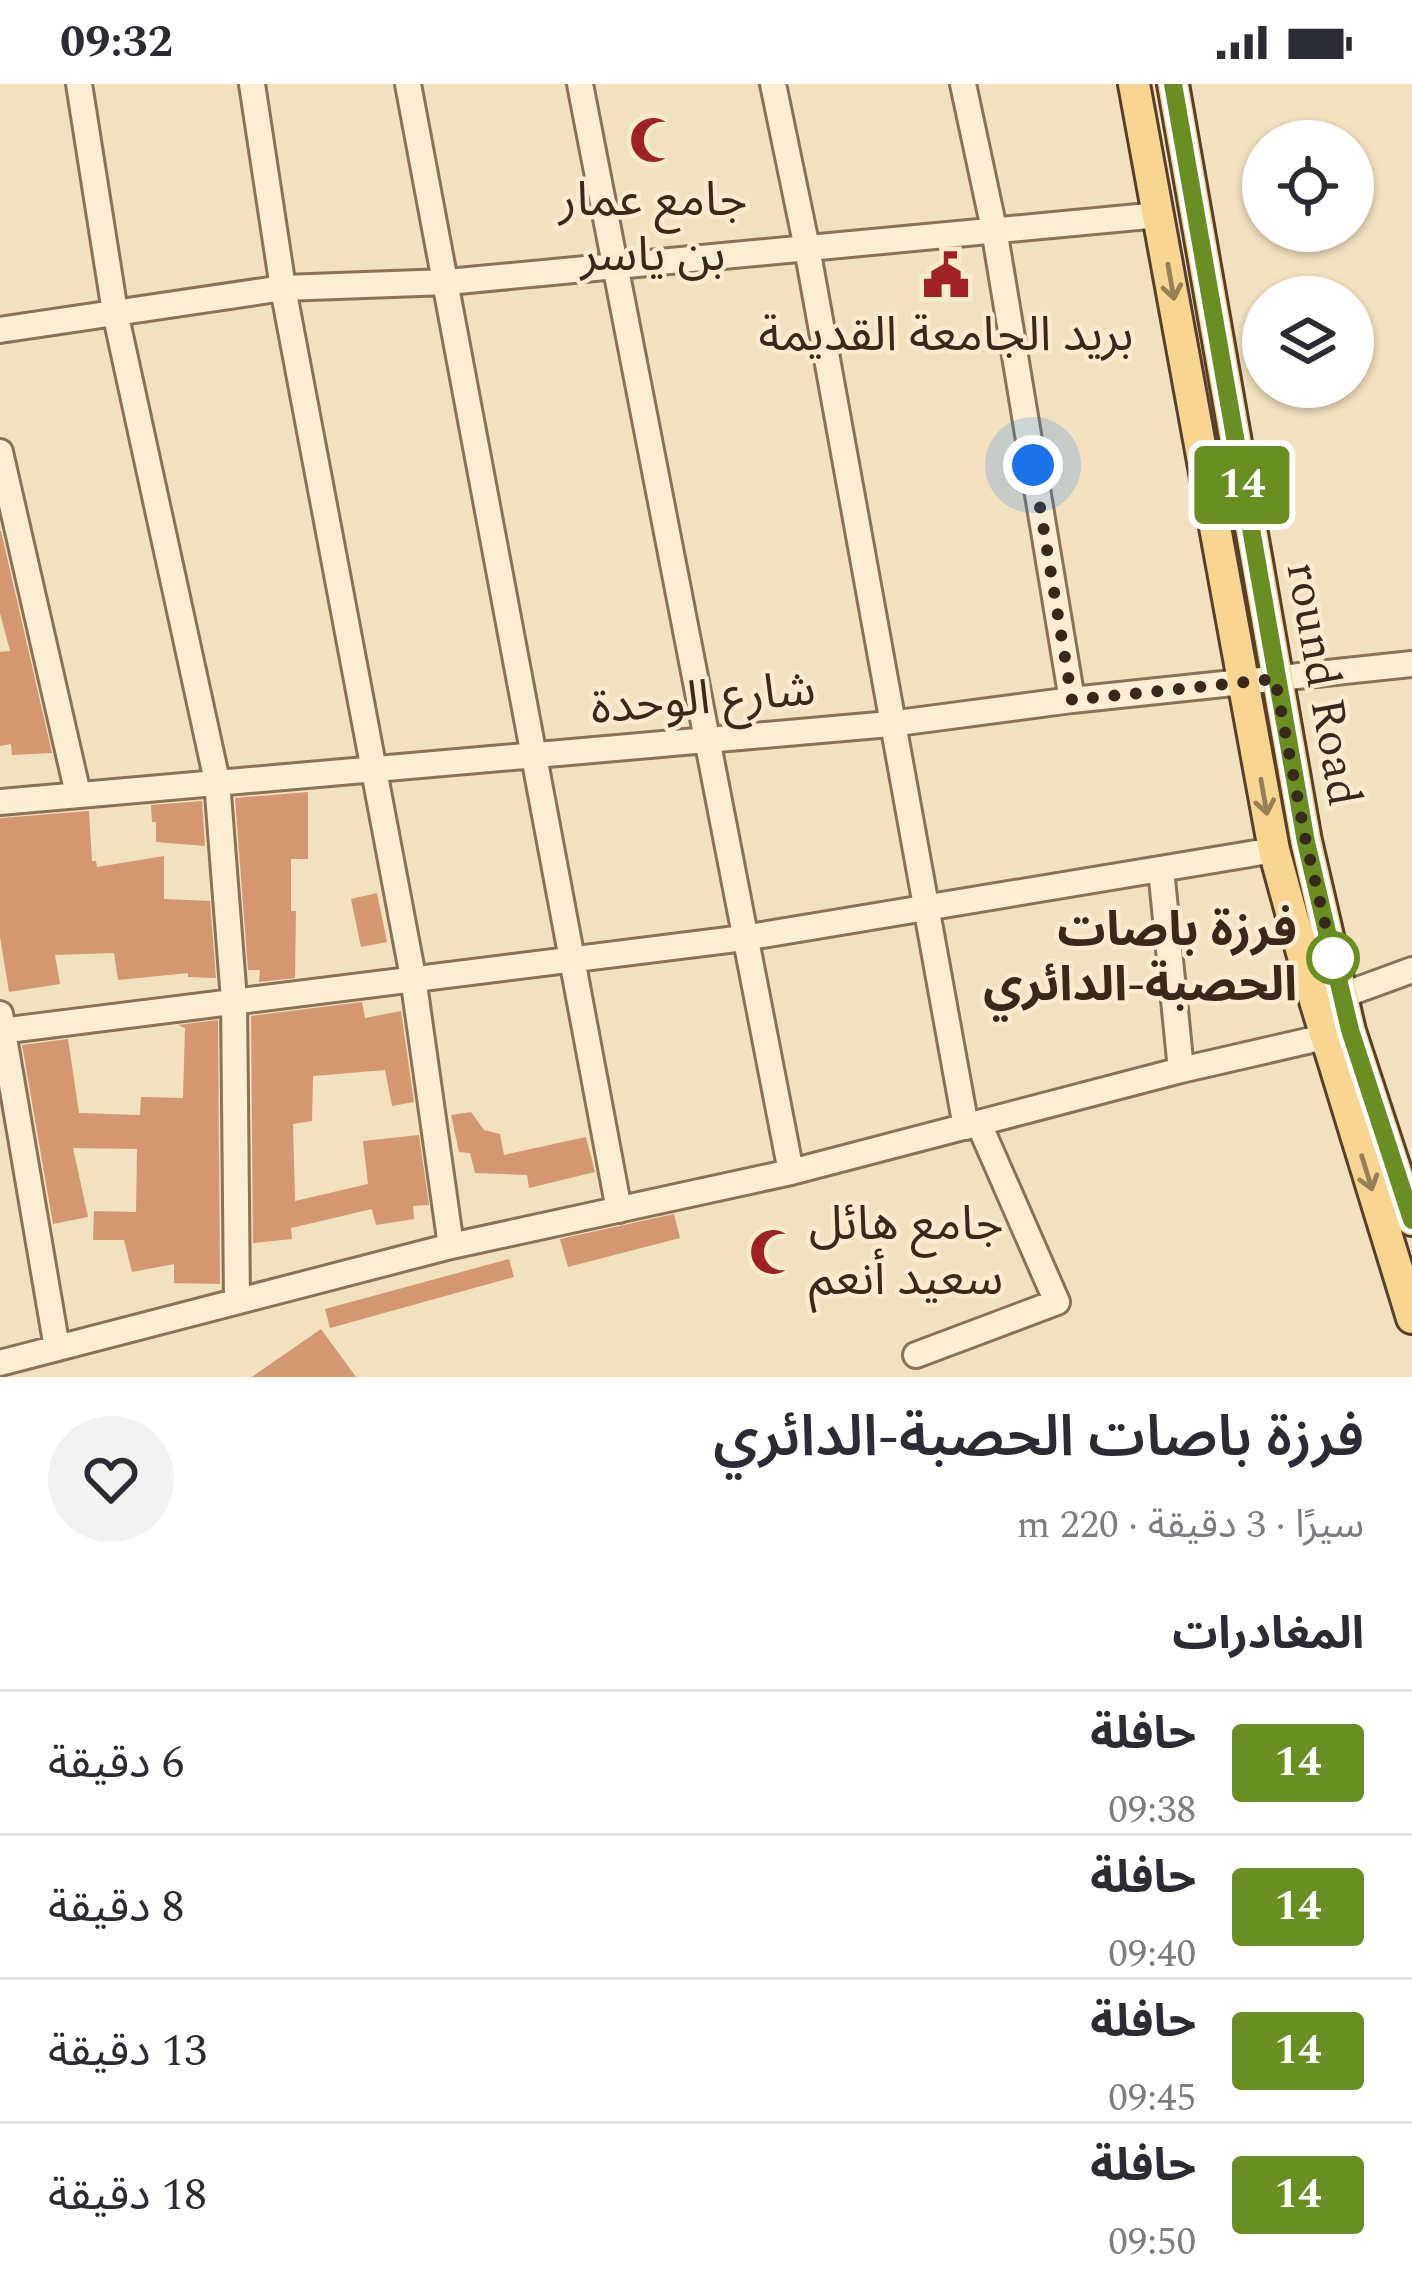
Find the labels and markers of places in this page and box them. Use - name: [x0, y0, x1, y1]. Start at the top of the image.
- mosque icon: جامع عمار بن ياسر: [628, 115, 678, 165]
- place label: جامع عمار بن ياسر: [557, 164, 747, 292]
- public building icon: بريد الجامعة القديمة: [921, 250, 971, 300]
- place label: بريد الجامعة القديمة: [759, 299, 1133, 372]
- place label: فرزة باصات الحصبة-الدائري: [983, 894, 1297, 1022]
- marker: فرزة باصات الحصبة-الدائري: [1308, 933, 1358, 983]
- place label: جامع هائل سعيد أنعم: [809, 1188, 1003, 1316]
- mosque icon: جامع هائل سعيد أنعم: [748, 1227, 798, 1277]

